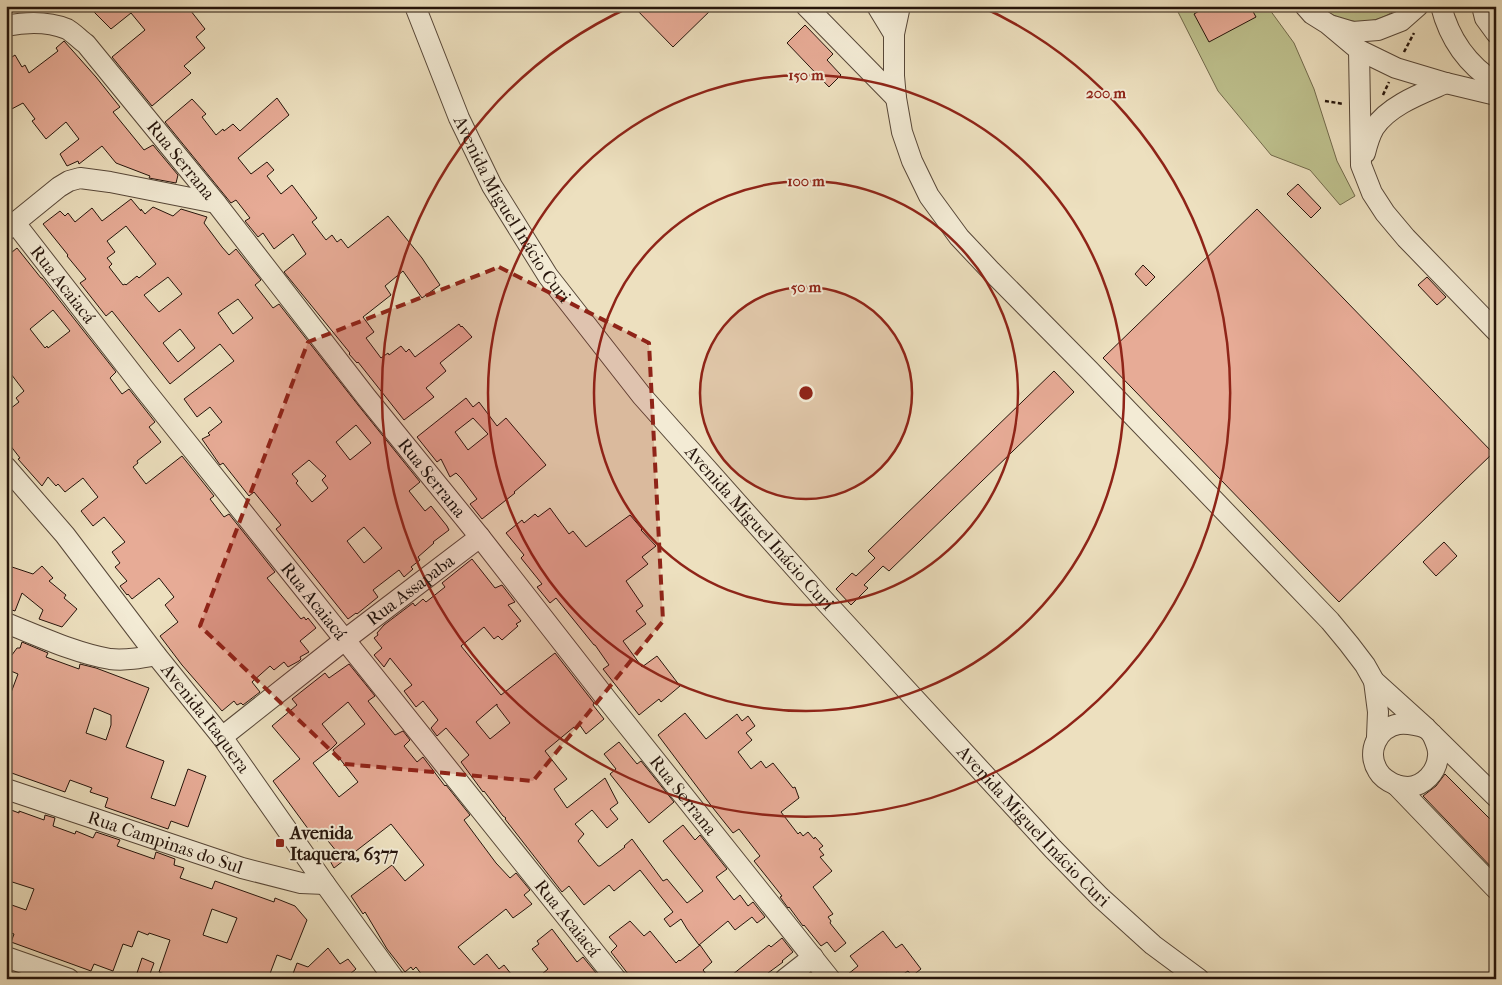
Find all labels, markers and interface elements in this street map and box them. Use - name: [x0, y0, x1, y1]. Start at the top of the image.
- text: 150 m: [788, 66, 824, 84]
- text: 200 m: [1086, 84, 1126, 102]
- street label: Avenida Miguel Inácio Curi: [448, 112, 575, 307]
- street label: Rua Serrana: [142, 117, 219, 205]
- text: 100 m: [787, 172, 825, 190]
- street label: Rua Acaiacá: [26, 242, 100, 329]
- text: 50 m: [791, 278, 822, 296]
- centre of rings: [797, 384, 815, 402]
- street label: Rua Serrana: [393, 434, 470, 522]
- street label: Avenida Miguel Inácio Curi: [680, 441, 838, 615]
- street label: Rua Assapaba: [363, 550, 459, 630]
- street label: Rua Acaiacá: [276, 559, 351, 645]
- street label: Avenida Itaquera: [156, 659, 254, 778]
- street label: Avenida Miguel Inácio Curi: [952, 741, 1114, 912]
- street label: Rua Serrana: [645, 752, 721, 840]
- street label: Rua Campinas do Sul: [85, 807, 245, 878]
- place label: Avenida Itaquera, 6377: [289, 823, 398, 865]
- marker: Avenida Itaquera, 6377: [274, 837, 286, 849]
- street label: Rua Acaiacá: [530, 876, 605, 962]

